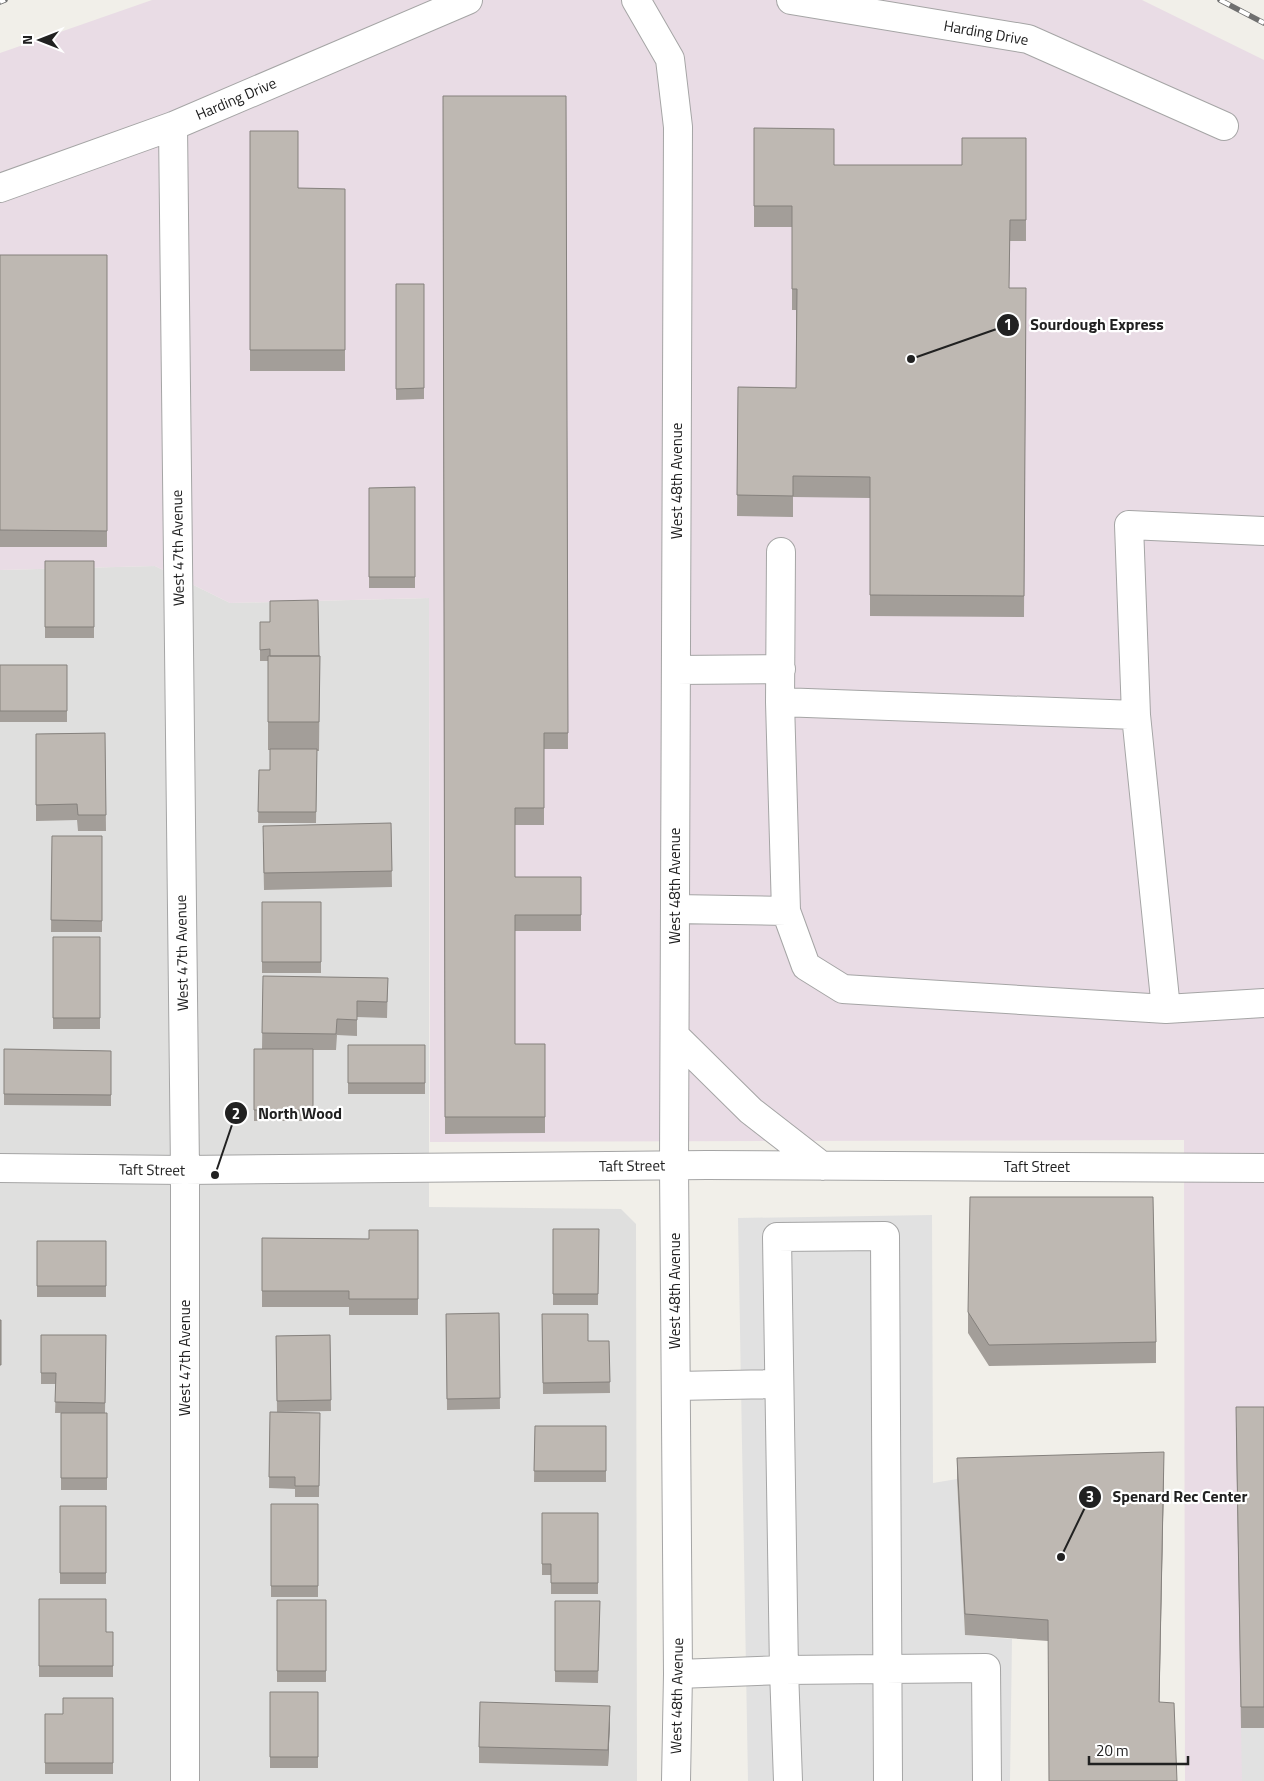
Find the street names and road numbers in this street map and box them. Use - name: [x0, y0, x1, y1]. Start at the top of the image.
- street label: Harding Drive: [942, 14, 1030, 51]
- street label: Harding Drive: [192, 71, 280, 126]
- street label: West 48th Avenue: [665, 423, 688, 539]
- street label: West 47th Avenue: [165, 490, 190, 606]
- street label: West 48th Avenue: [663, 828, 686, 944]
- street label: West 47th Avenue: [169, 895, 194, 1011]
- street label: Taft Street: [599, 1153, 666, 1178]
- street label: Taft Street: [1004, 1155, 1071, 1178]
- street label: Taft Street: [119, 1157, 186, 1182]
- street label: West 48th Avenue: [663, 1233, 686, 1349]
- street label: West 47th Avenue: [173, 1300, 196, 1416]
- street label: West 48th Avenue: [664, 1638, 689, 1754]

